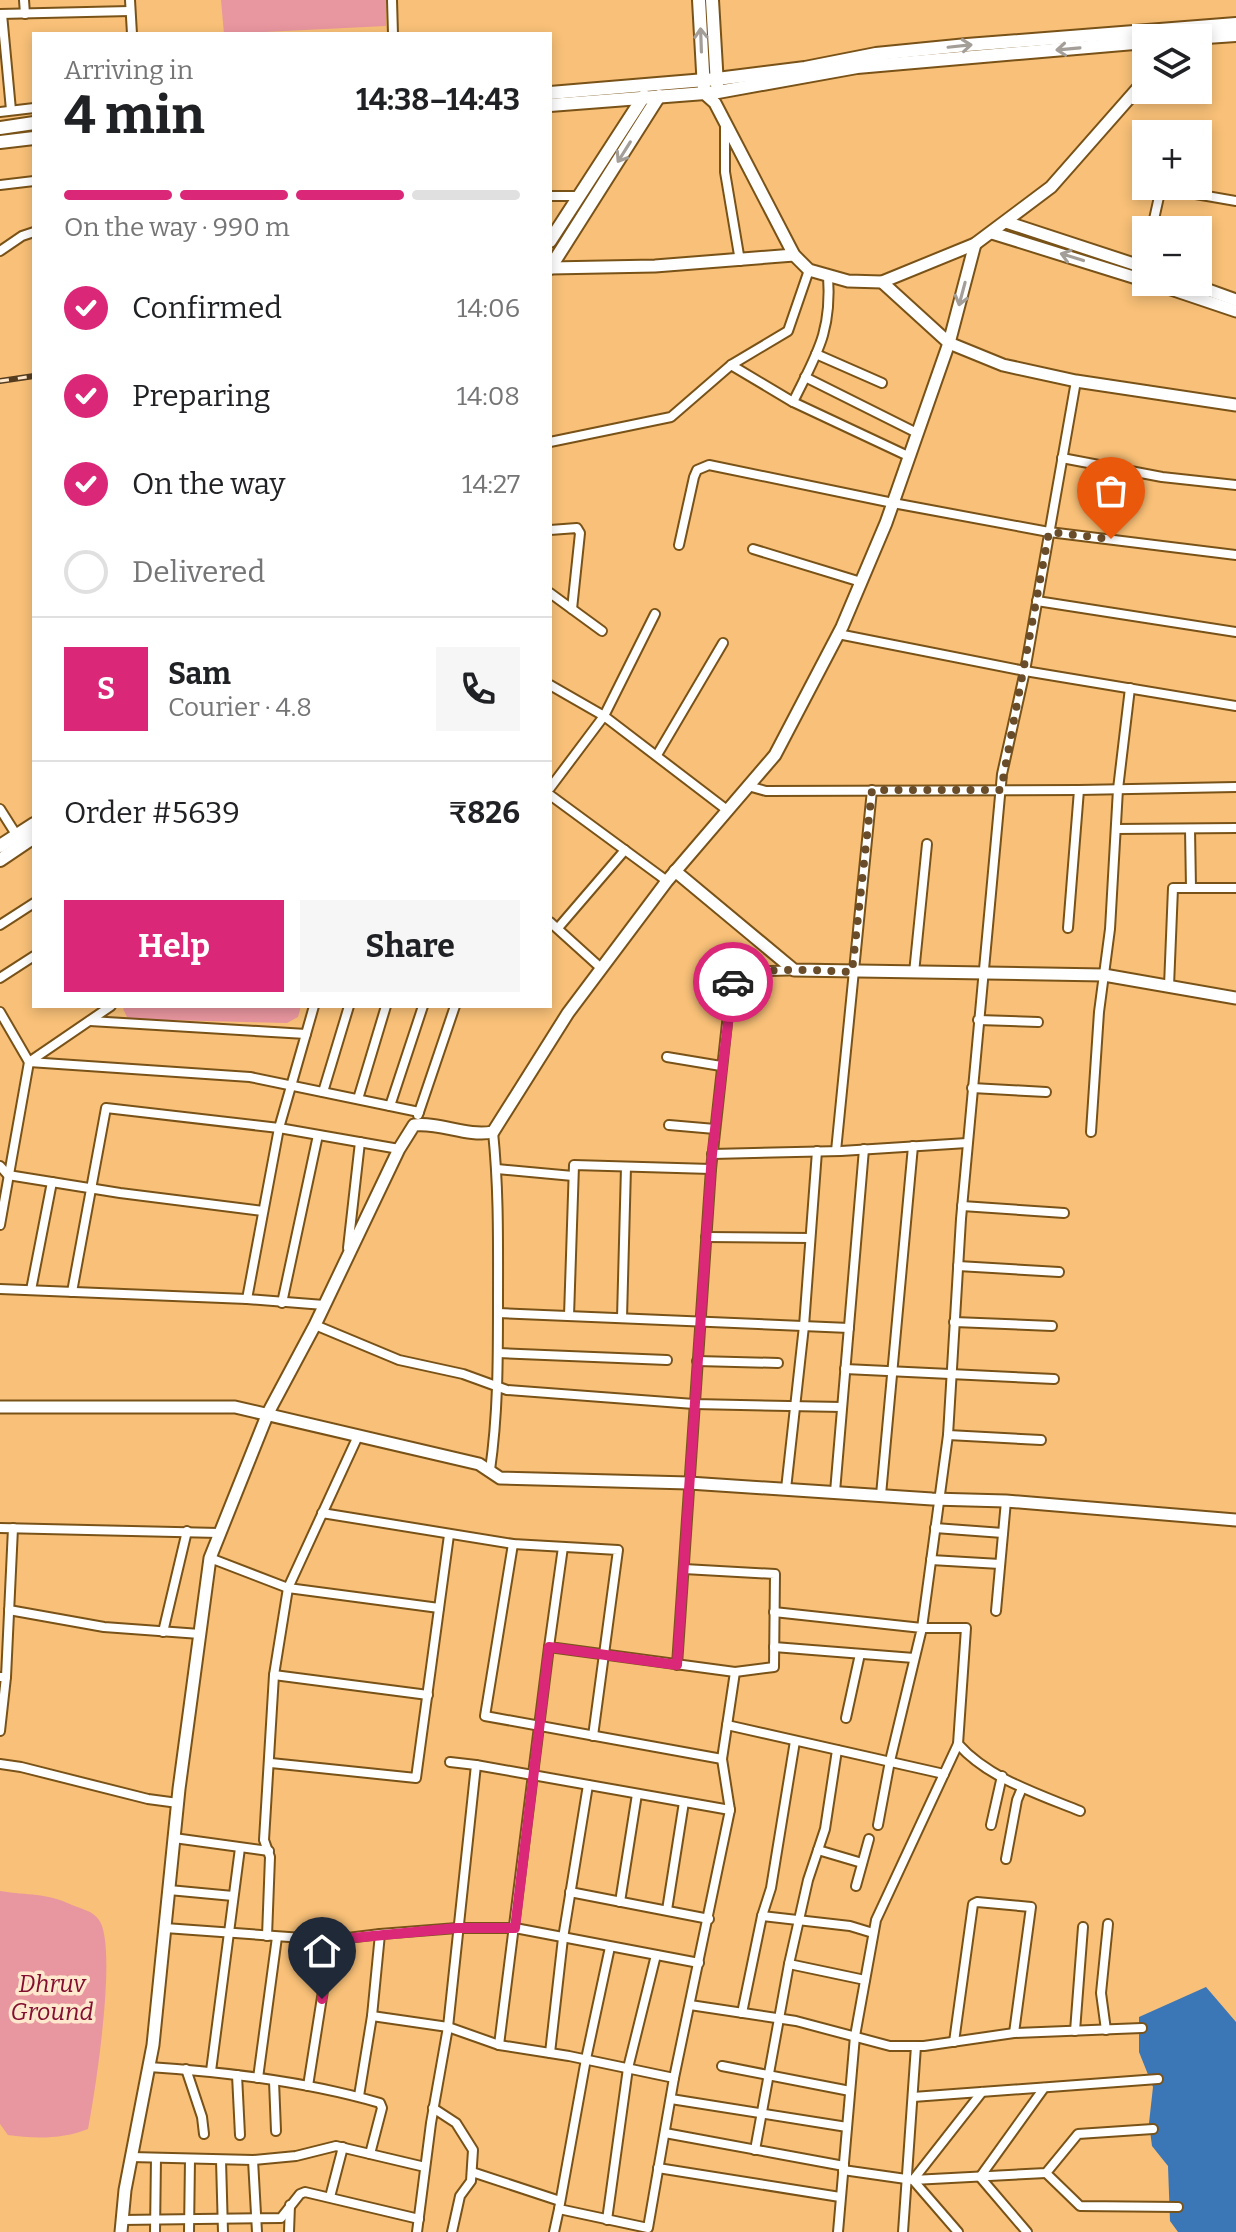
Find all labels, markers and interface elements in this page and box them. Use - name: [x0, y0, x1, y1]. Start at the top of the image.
- map controls: [1132, 24, 1212, 296]
- button: layers: [1132, 24, 1212, 104]
- one-way arrow: [693, 27, 708, 54]
- one-way arrow: [946, 38, 973, 53]
- one-way arrow: [1055, 41, 1082, 56]
- text: Arriving in: [64, 55, 193, 86]
- text: 14:38–14:43: [356, 82, 520, 118]
- text: 4 min: [64, 84, 205, 147]
- button: +: [1132, 120, 1212, 200]
- one-way arrow: [615, 141, 632, 163]
- text: On the way · 990 m: [64, 212, 290, 243]
- button: −: [1132, 216, 1212, 296]
- one-way arrow: [1059, 249, 1085, 264]
- one-way arrow: [954, 280, 969, 306]
- icon: check: [64, 286, 108, 330]
- text: Confirmed: [132, 290, 282, 326]
- text: 14:06: [457, 293, 520, 324]
- icon: check: [64, 374, 108, 418]
- text: Preparing: [132, 378, 270, 414]
- text: 14:08: [456, 381, 520, 412]
- pin: [1077, 457, 1145, 539]
- icon: check: [64, 462, 108, 506]
- text: On the way: [132, 466, 285, 502]
- text: 14:27: [462, 469, 520, 500]
- icon: bag: [1089, 469, 1133, 513]
- text: Delivered: [132, 554, 265, 590]
- button: phone: [436, 647, 520, 731]
- text: Sam: [168, 656, 231, 692]
- text: S: [97, 671, 115, 707]
- text: Courier · 4.8: [168, 692, 312, 723]
- text: Order #5639: [64, 795, 240, 831]
- text: ₹826: [449, 795, 520, 831]
- button: Help: [64, 900, 284, 992]
- button: Share: [300, 900, 520, 992]
- courier: [693, 942, 773, 1022]
- icon: car: [711, 960, 755, 1004]
- pin: [288, 1917, 356, 1999]
- icon: home: [300, 1929, 344, 1973]
- park label: Dhruv Ground: [10, 1970, 94, 2026]

